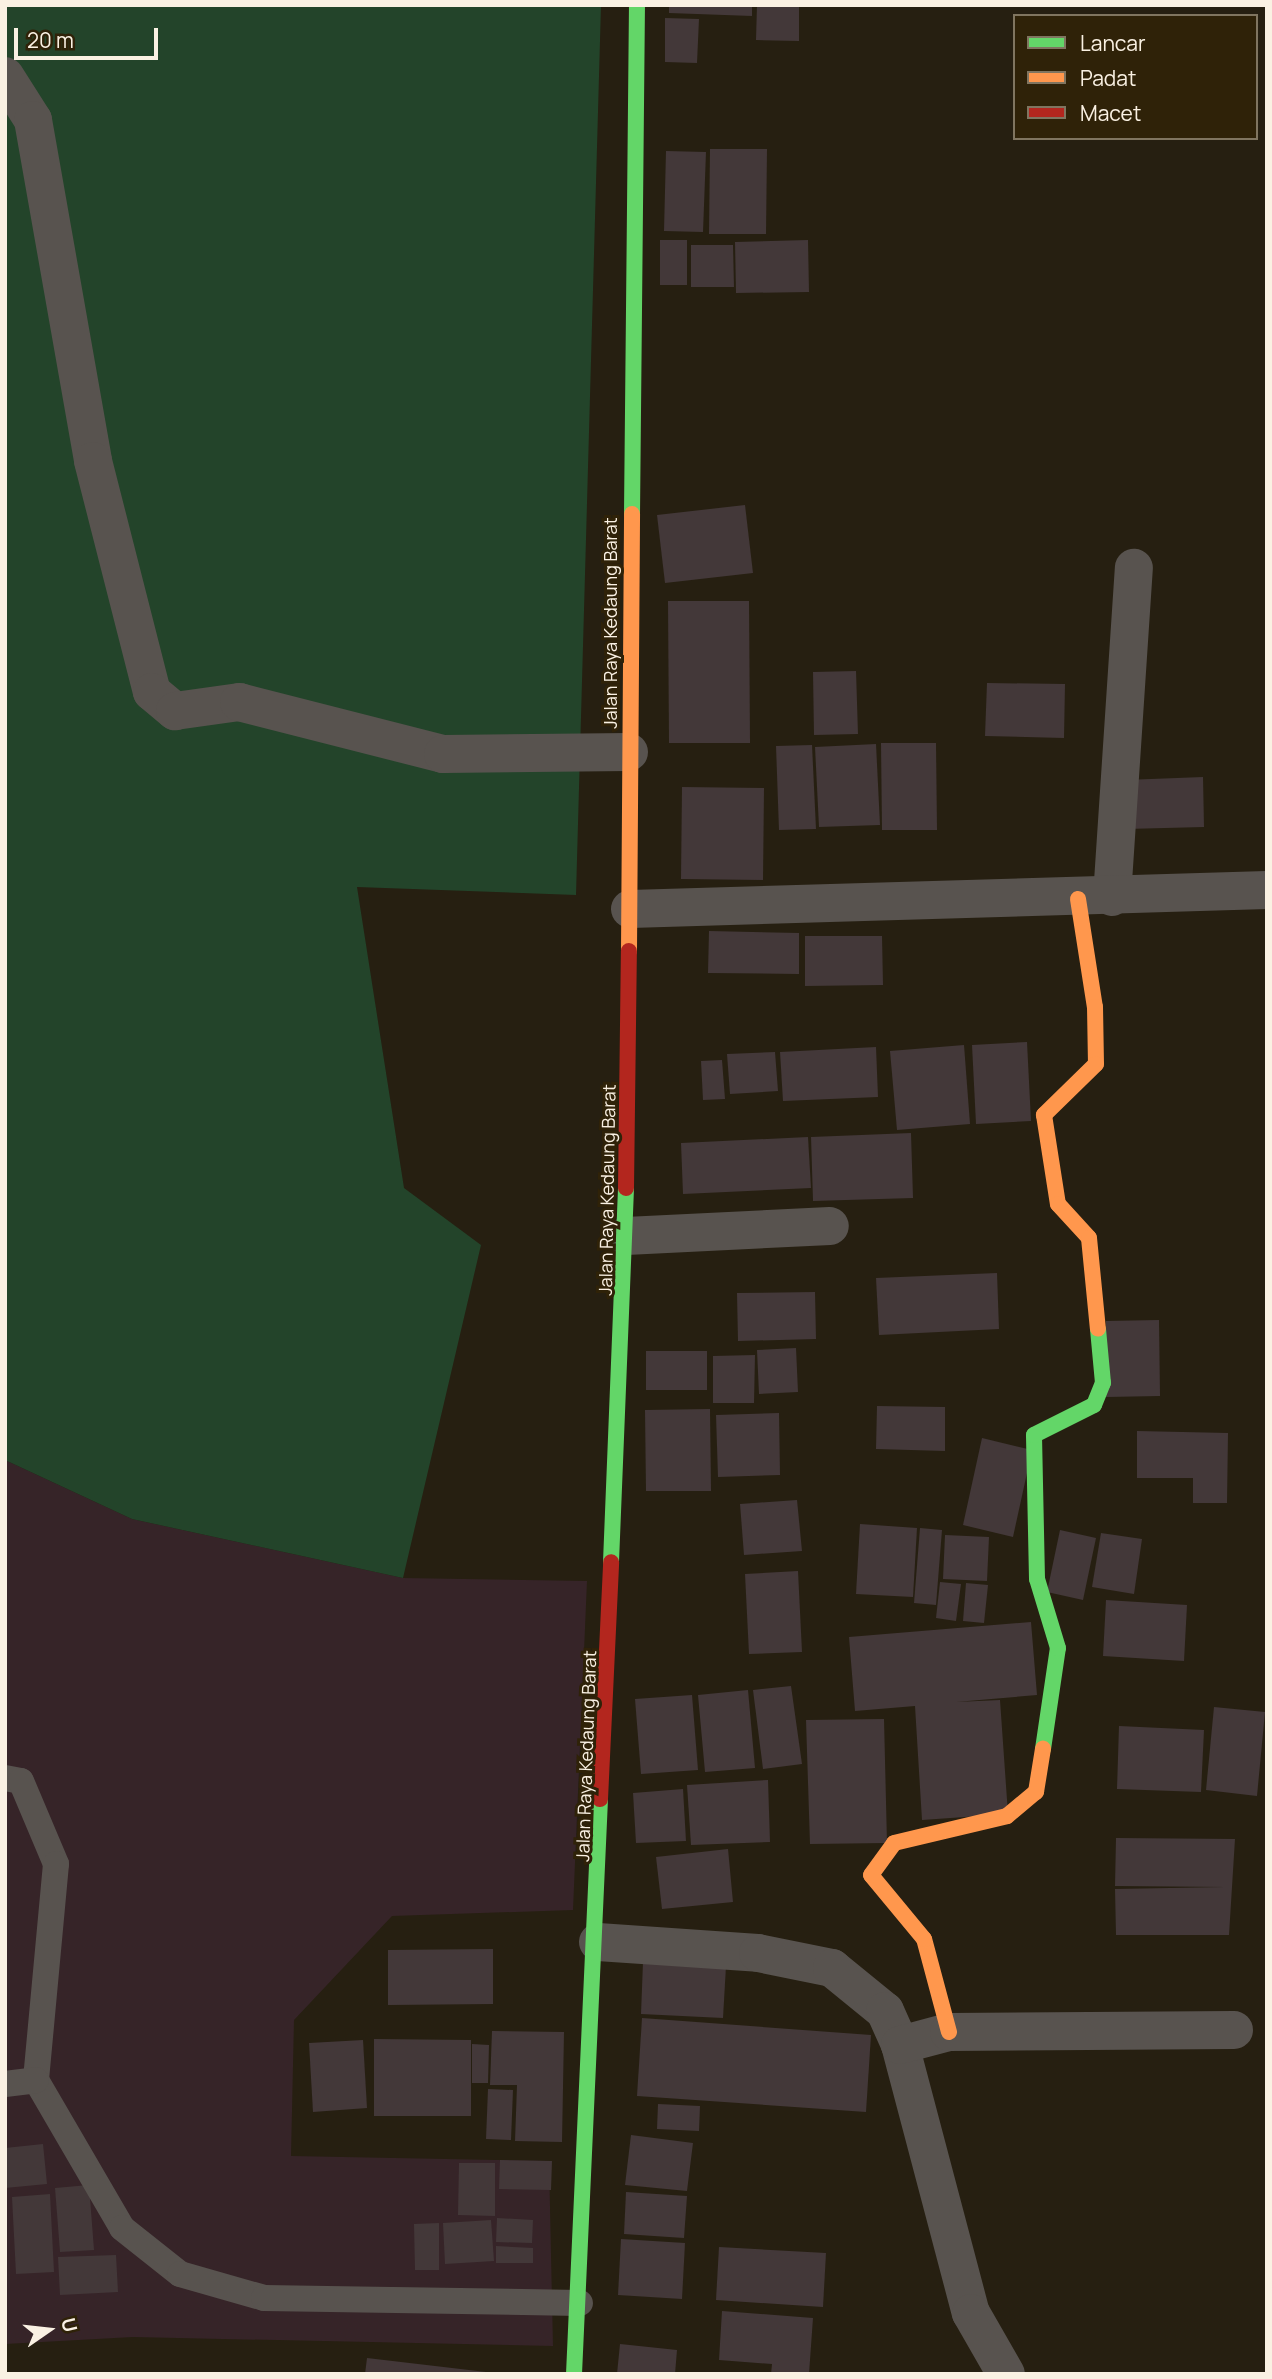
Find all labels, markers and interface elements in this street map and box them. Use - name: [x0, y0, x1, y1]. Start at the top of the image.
- scale bar: [18, 14, 161, 58]
- legend: [1013, 14, 1258, 140]
- text: 20 m: [27, 26, 74, 54]
- text: Lancar: [1080, 29, 1146, 57]
- text: Padat: [1080, 64, 1136, 92]
- text: Macet: [1080, 99, 1141, 127]
- street label: Jalan Raya Kedaung Barat: [599, 517, 621, 729]
- street label: Jalan Raya Kedaung Barat: [594, 1084, 620, 1296]
- street label: Jalan Raya Kedaung Barat: [572, 1650, 600, 1862]
- north arrow: [14, 2295, 84, 2365]
- text: U: [55, 2315, 84, 2335]

